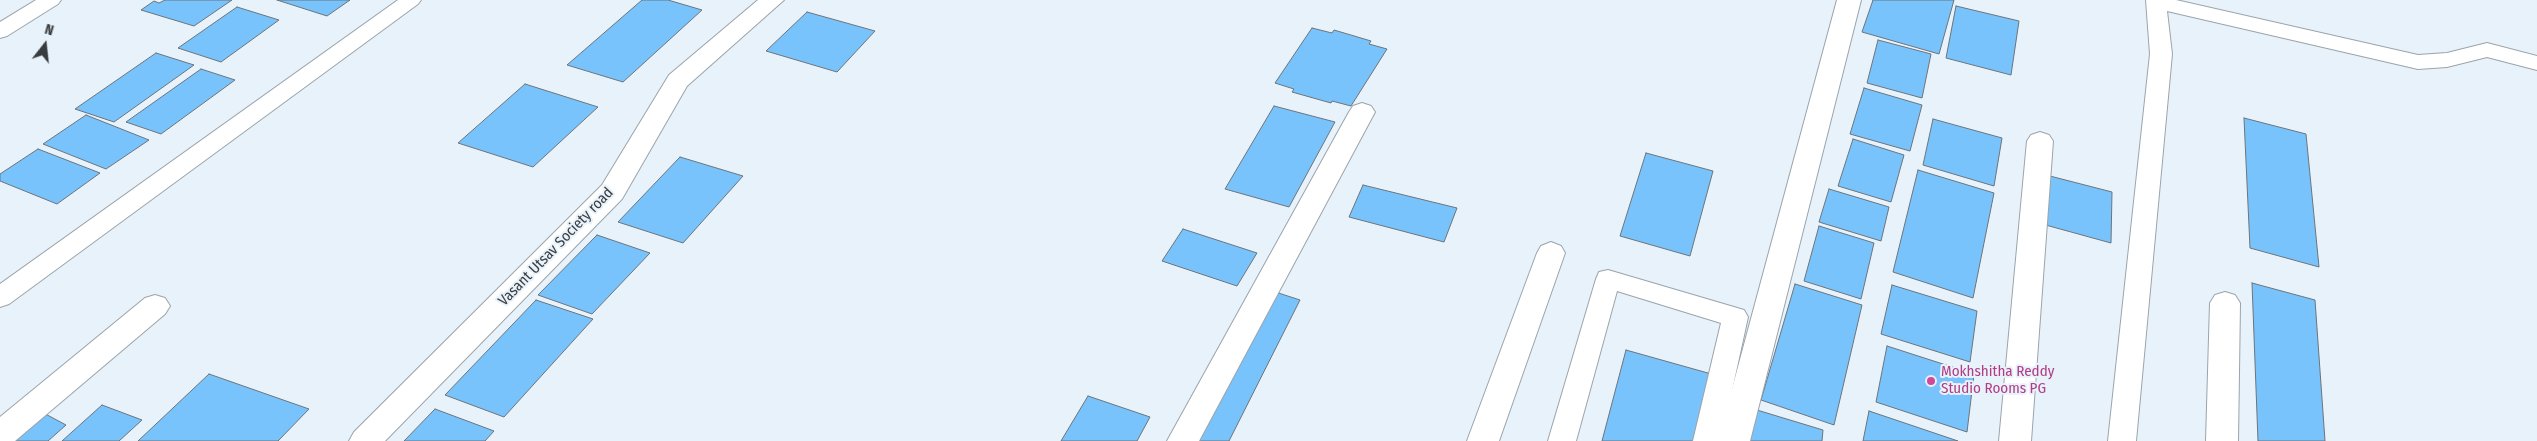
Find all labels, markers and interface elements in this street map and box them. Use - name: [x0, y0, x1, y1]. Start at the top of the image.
- north arrow: [20, 20, 70, 70]
- text: N: [43, 21, 56, 39]
- street label: Vasant Utsav Society road: [495, 184, 617, 310]
- place label: Mokhshitha Reddy Studio Rooms PG: [1941, 363, 2054, 398]
- marker: Mokhshitha Reddy Studio Rooms PG: [1925, 375, 1937, 387]

